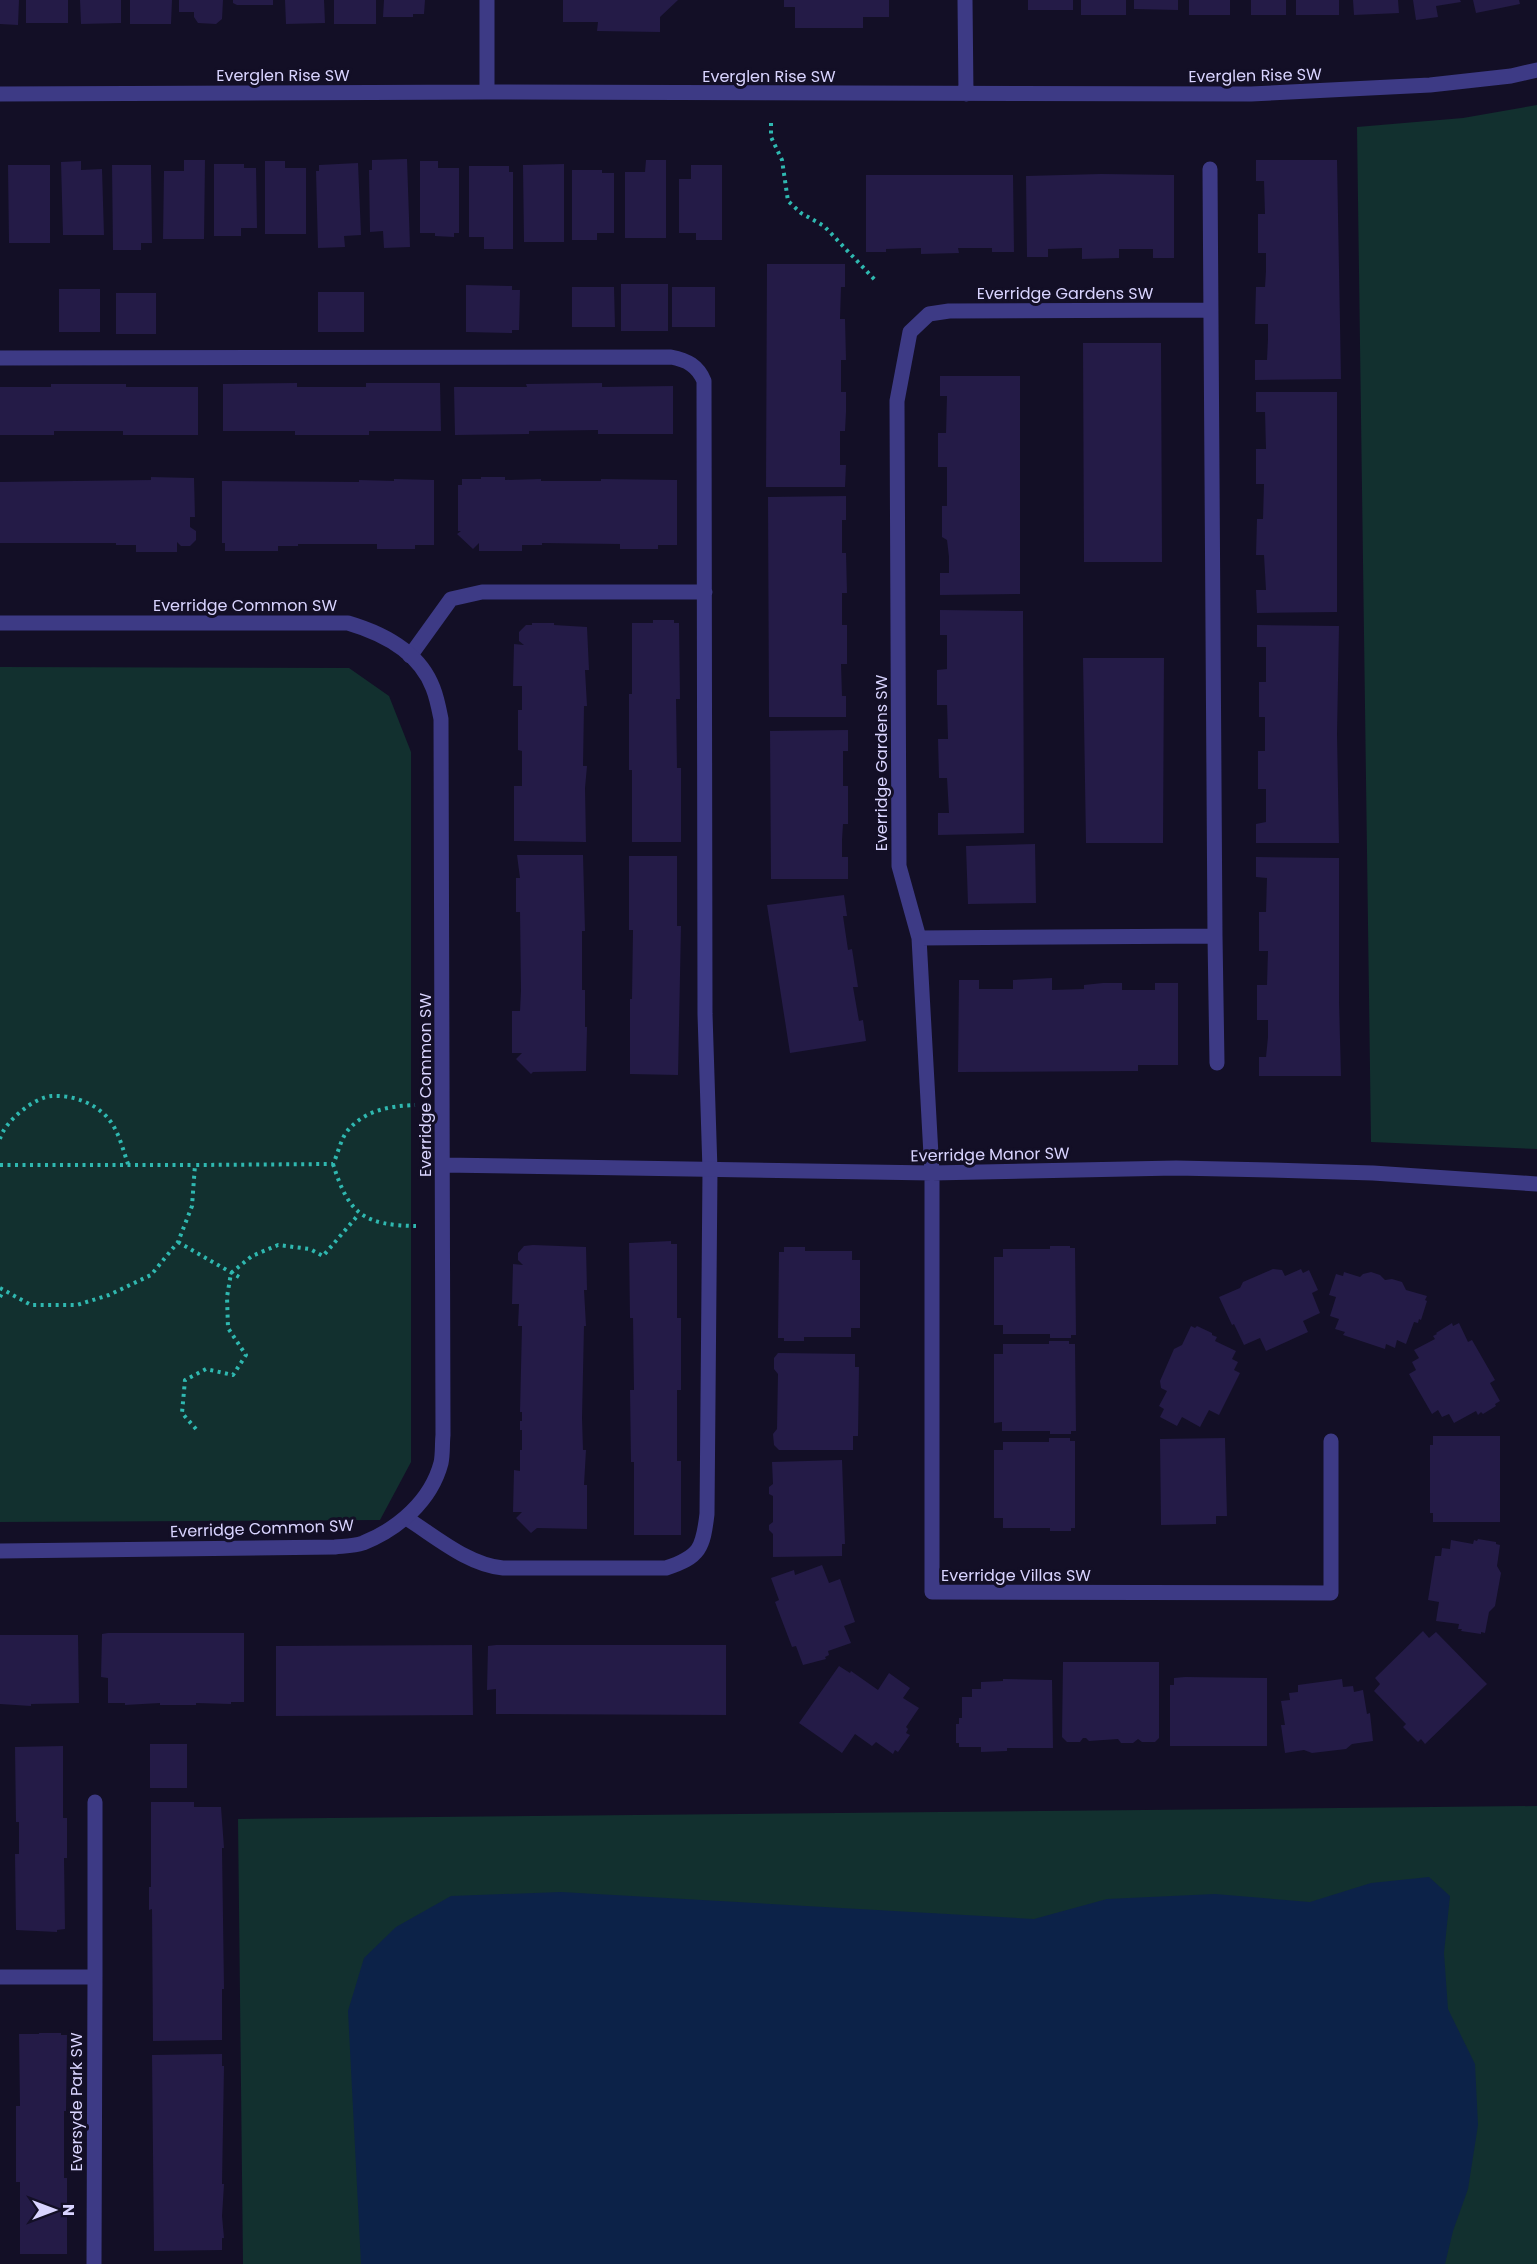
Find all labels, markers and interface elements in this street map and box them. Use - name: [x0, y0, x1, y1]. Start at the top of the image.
- street label: Everglen Rise SW: [1188, 63, 1322, 88]
- street label: Everglen Rise SW: [216, 64, 350, 87]
- street label: Everglen Rise SW: [702, 65, 836, 88]
- street label: Everridge Gardens SW: [977, 282, 1154, 305]
- street label: Everridge Common SW: [153, 594, 337, 617]
- street label: Everridge Gardens SW: [870, 674, 893, 851]
- street label: Everridge Common SW: [414, 993, 437, 1177]
- street label: Everridge Manor SW: [910, 1142, 1070, 1167]
- street label: Everridge Common SW: [170, 1514, 355, 1543]
- street label: Everridge Villas SW: [941, 1564, 1091, 1587]
- street label: Eversyde Park SW: [65, 2032, 88, 2172]
- north arrow: [24, 2180, 84, 2240]
- text: N: [57, 2204, 80, 2216]

